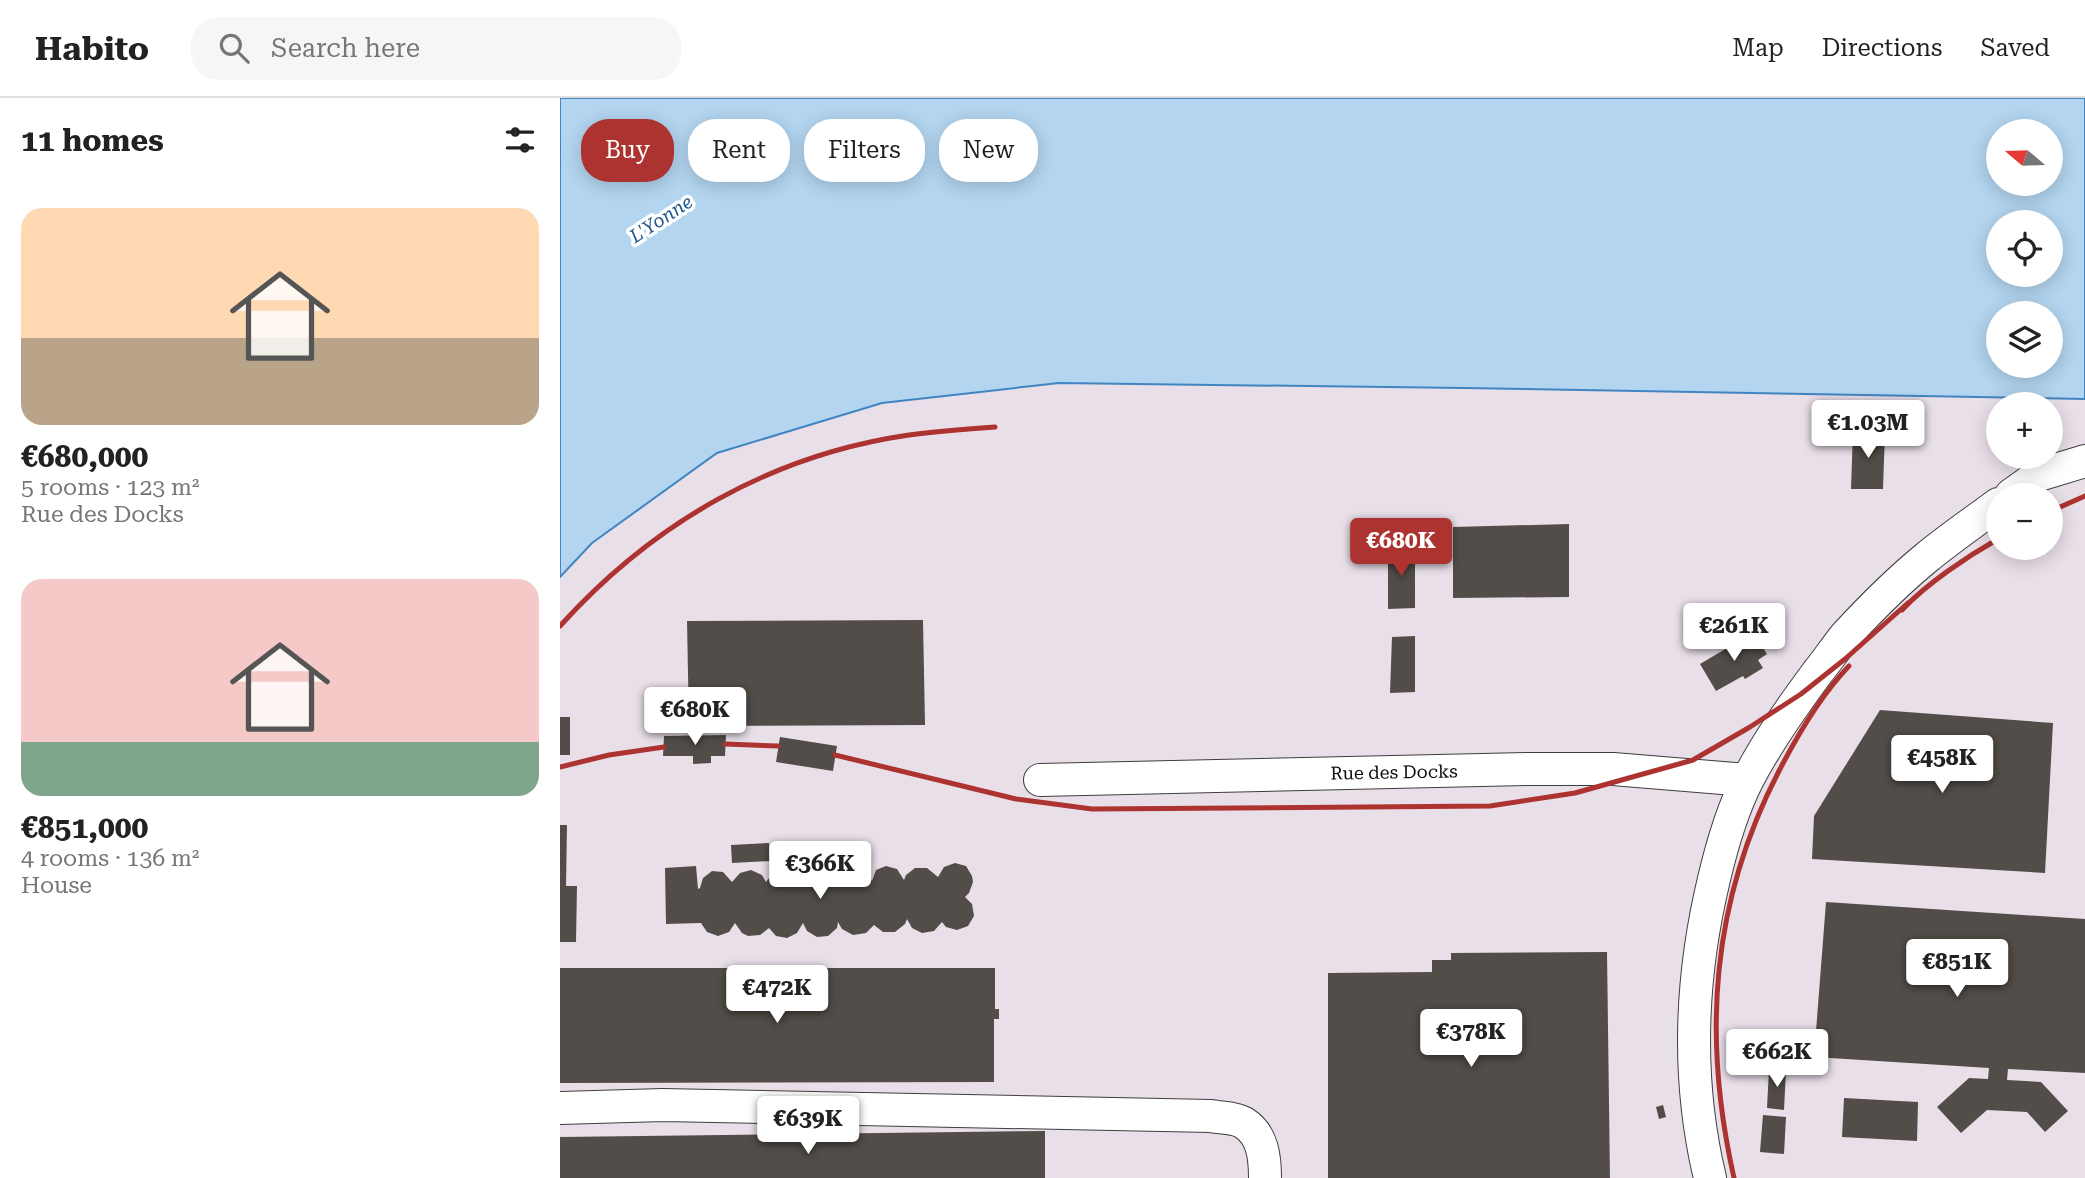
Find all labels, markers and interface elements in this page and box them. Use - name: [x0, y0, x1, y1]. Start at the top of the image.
- search box: [191, 17, 681, 80]
- text: Habito: [35, 29, 149, 68]
- icon: search: [215, 29, 253, 67]
- text: Search here: [271, 33, 420, 63]
- text: Map: [1732, 34, 1784, 62]
- text: Directions: [1822, 34, 1942, 62]
- text: Saved: [1980, 34, 2050, 62]
- chip: Buy: [581, 119, 674, 182]
- chip: Rent: [688, 119, 790, 182]
- chip: Filters: [804, 119, 925, 182]
- chip: New: [939, 119, 1038, 182]
- north arrow: [1986, 119, 2063, 196]
- map controls: [1986, 119, 2063, 560]
- icon: filters: [501, 121, 539, 159]
- text: 11 homes: [21, 123, 164, 158]
- water label: L'Yonne: [624, 190, 697, 248]
- button: locate: [1986, 210, 2063, 287]
- icon: home: [217, 253, 343, 379]
- button: layers: [1986, 301, 2063, 378]
- button: +: [1986, 392, 2063, 469]
- pin: €1.03M: [1811, 400, 1925, 460]
- text: €1.03M: [1828, 409, 1908, 436]
- text: €680,000: [21, 439, 148, 474]
- text: 5 rooms · 123 m²: [21, 474, 199, 501]
- button: −: [1986, 483, 2063, 560]
- text: Rue des Docks: [21, 501, 184, 528]
- pin: €680K: [1352, 518, 1450, 578]
- text: €680K: [1366, 527, 1436, 554]
- pin: €261K: [1685, 603, 1783, 663]
- text: €261K: [1699, 612, 1769, 639]
- icon: home: [217, 624, 343, 750]
- pin: €680K: [646, 688, 744, 747]
- text: €680K: [660, 696, 730, 723]
- pin: €458K: [1893, 736, 1991, 795]
- text: €458K: [1907, 744, 1977, 771]
- street label: Rue des Docks: [1330, 760, 1458, 784]
- text: €851,000: [21, 810, 148, 845]
- pin: €366K: [771, 842, 869, 901]
- text: 4 rooms · 136 m²: [21, 845, 199, 872]
- text: €366K: [785, 850, 855, 877]
- text: House: [21, 872, 92, 899]
- pin: €851K: [1908, 940, 2006, 999]
- text: €851K: [1922, 948, 1992, 975]
- pin: €472K: [728, 965, 826, 1025]
- text: €472K: [742, 974, 812, 1001]
- pin: €378K: [1422, 1010, 1520, 1069]
- text: €378K: [1436, 1018, 1506, 1045]
- pin: €662K: [1728, 1030, 1826, 1089]
- text: €662K: [1742, 1038, 1812, 1065]
- pin: €639K: [759, 1096, 857, 1156]
- text: €639K: [773, 1105, 843, 1132]

